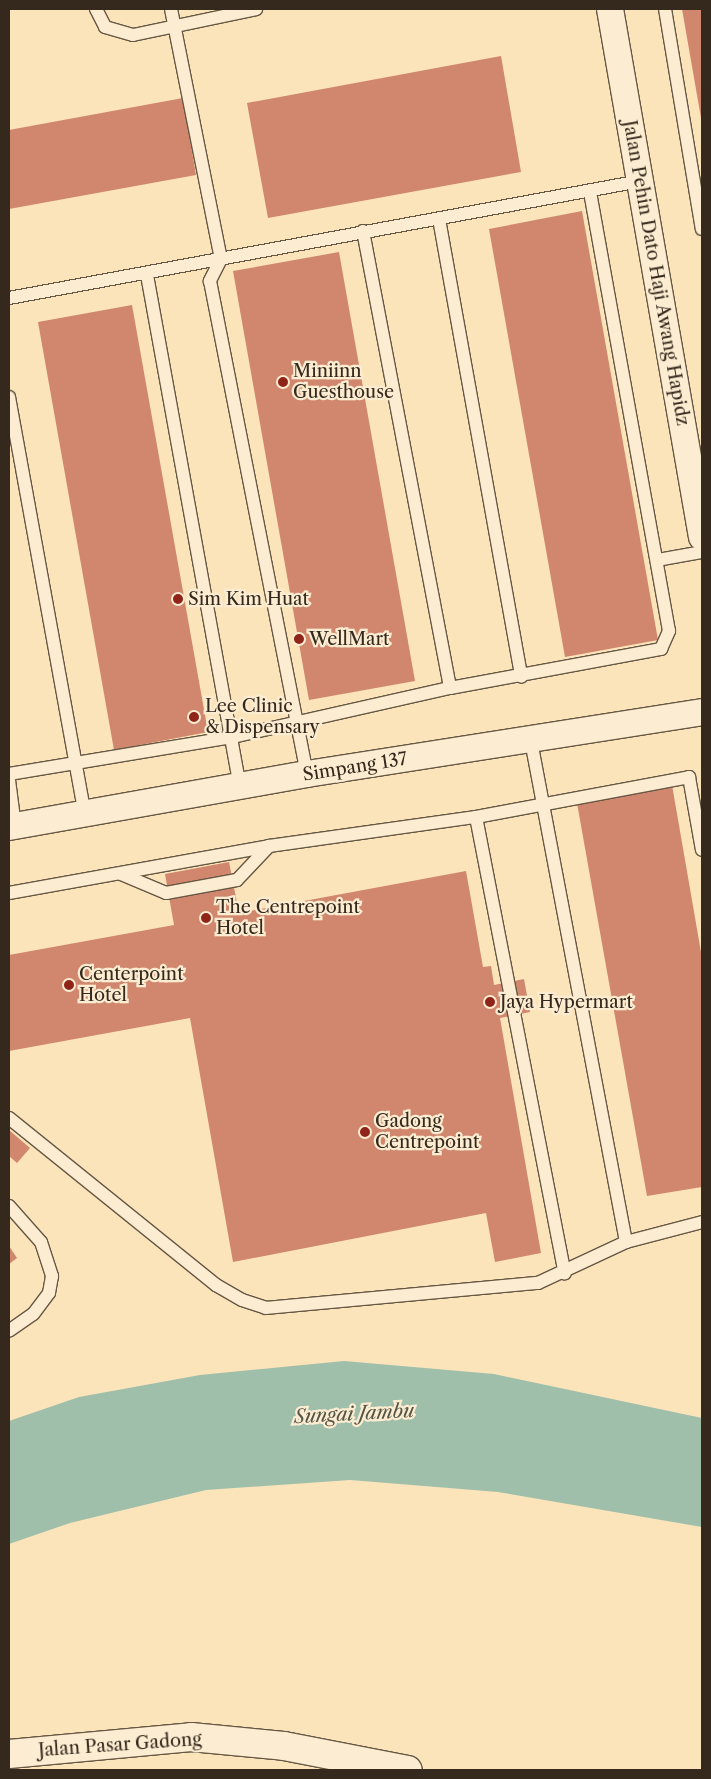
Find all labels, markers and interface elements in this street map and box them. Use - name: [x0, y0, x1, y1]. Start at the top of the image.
- street label: Jalan Pehin Dato Haji Awang Hapidz: [618, 118, 694, 428]
- place label: Miniinn Guesthouse: [293, 361, 394, 404]
- marker: Miniinn Guesthouse: [277, 376, 289, 388]
- place label: Sim Kim Huat: [188, 588, 309, 610]
- marker: Sim Kim Huat: [172, 593, 184, 605]
- place label: WellMart: [309, 628, 389, 650]
- marker: WellMart: [293, 633, 305, 645]
- place label: Lee Clinic & Dispensary: [205, 696, 320, 739]
- marker: Lee Clinic & Dispensary: [187, 710, 201, 724]
- street label: Simpang 137: [301, 748, 409, 786]
- place label: The Centrepoint Hotel: [216, 897, 360, 940]
- marker: The Centrepoint Hotel: [200, 912, 212, 924]
- place label: Centerpoint Hotel: [79, 964, 183, 1006]
- marker: Centerpoint Hotel: [63, 979, 75, 991]
- place label: Jaya Hypermart: [500, 991, 633, 1013]
- marker: Jaya Hypermart: [484, 996, 496, 1008]
- place label: Gadong Centrepoint: [375, 1111, 479, 1154]
- marker: Gadong Centrepoint: [359, 1126, 371, 1138]
- water label: Sungai Jambu: [294, 1399, 414, 1429]
- street label: Jalan Pasar Gadong: [37, 1729, 203, 1761]

